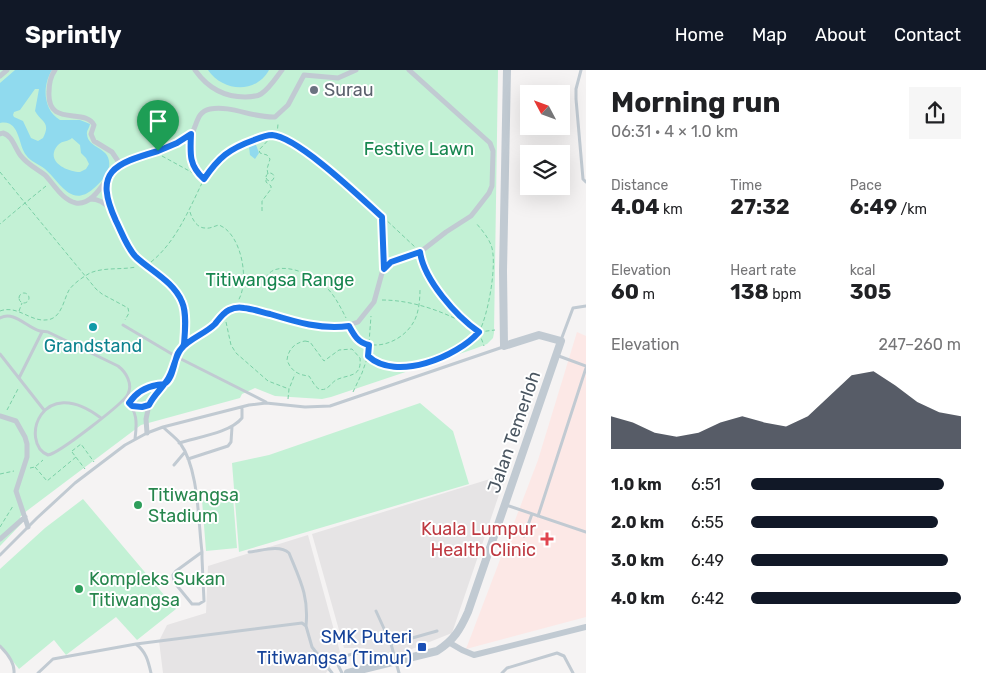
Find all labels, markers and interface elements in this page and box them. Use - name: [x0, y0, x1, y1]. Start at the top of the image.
- text: Sprintly: [25, 21, 122, 49]
- text: Home: [675, 24, 724, 46]
- text: Map: [752, 24, 787, 46]
- text: About: [815, 24, 866, 46]
- text: Contact: [894, 24, 961, 46]
- place label: Surau: [324, 79, 374, 101]
- marker: Surau: [308, 84, 320, 96]
- north arrow: [520, 85, 570, 135]
- map controls: [520, 85, 570, 195]
- text: Morning run: [611, 86, 780, 119]
- button: share: [909, 87, 961, 139]
- pin: [137, 100, 179, 151]
- icon: arrive: [144, 107, 172, 135]
- text: 06:31 · 4 × 1.0 km: [611, 122, 738, 141]
- park label: Festive Lawn: [364, 138, 474, 160]
- button: layers: [520, 145, 570, 195]
- text: Distance: [611, 177, 668, 194]
- text: Time: [730, 177, 762, 194]
- text: Pace: [850, 177, 882, 194]
- text: 4.04: [611, 194, 660, 219]
- text: 27:32: [730, 194, 790, 219]
- text: 6:49: [850, 194, 897, 219]
- text: km: [660, 201, 683, 218]
- text: /km: [897, 201, 927, 218]
- text: Elevation: [611, 262, 671, 279]
- text: Heart rate: [730, 262, 796, 279]
- text: kcal: [850, 262, 875, 279]
- park label: Titiwangsa Range: [206, 269, 354, 291]
- text: 60: [611, 279, 639, 304]
- text: 138: [730, 279, 769, 304]
- text: 305: [850, 279, 891, 304]
- text: m: [639, 286, 655, 303]
- text: bpm: [769, 286, 801, 303]
- marker: Grandstand: [87, 321, 99, 333]
- place label: Grandstand: [44, 335, 142, 357]
- text: Elevation: [611, 335, 680, 354]
- text: 247–260 m: [879, 335, 961, 354]
- street label: Jalan Temerloh: [483, 368, 545, 496]
- text: 1.0 km: [611, 475, 662, 494]
- text: 6:51: [691, 475, 721, 494]
- place label: Titiwangsa Stadium: [148, 484, 239, 527]
- marker: Titiwangsa Stadium: [132, 499, 144, 511]
- text: 2.0 km: [611, 513, 664, 532]
- text: 6:55: [691, 513, 724, 532]
- place label: Kuala Lumpur Health Clinic: [421, 518, 536, 561]
- marker: Kuala Lumpur Health Clinic: [540, 532, 554, 546]
- text: 3.0 km: [611, 551, 664, 570]
- text: 6:49: [691, 551, 724, 570]
- place label: Kompleks Sukan Titiwangsa: [89, 568, 226, 611]
- marker: Kompleks Sukan Titiwangsa: [73, 583, 85, 595]
- text: 4.0 km: [611, 589, 665, 608]
- text: 6:42: [691, 589, 724, 608]
- place label: SMK Puteri Titiwangsa (Timur): [257, 626, 412, 669]
- marker: SMK Puteri Titiwangsa (Timur): [416, 641, 428, 653]

